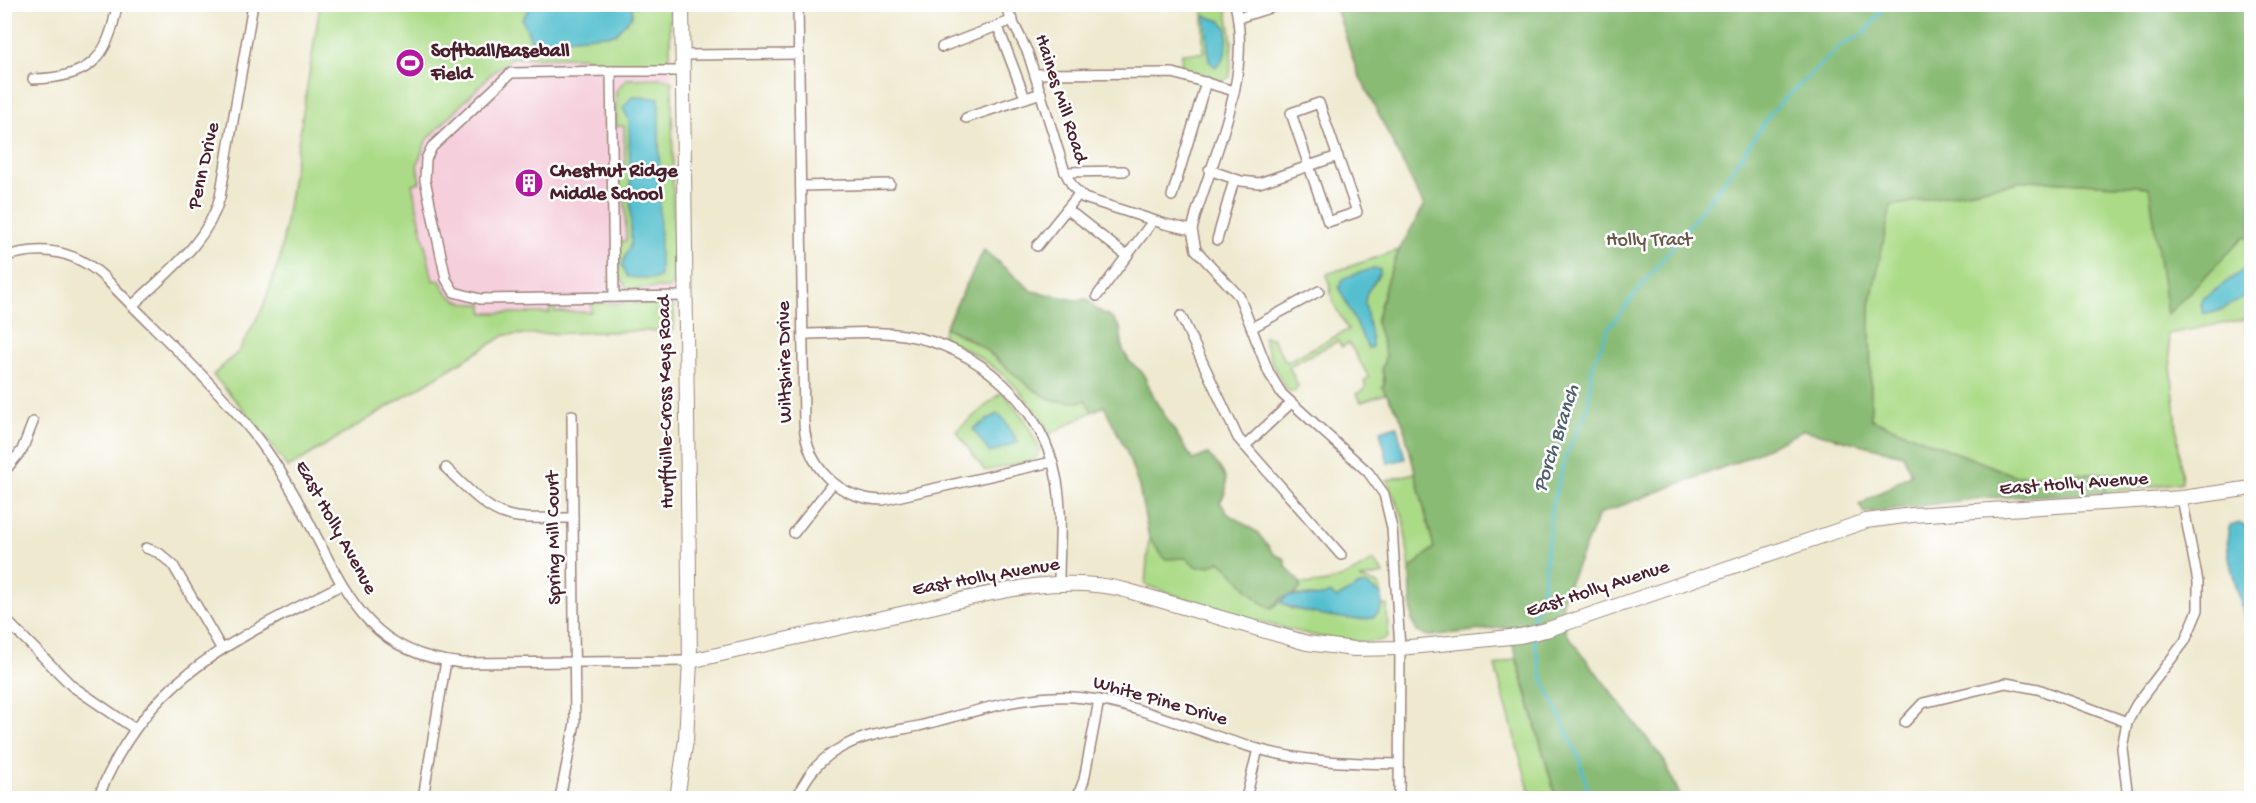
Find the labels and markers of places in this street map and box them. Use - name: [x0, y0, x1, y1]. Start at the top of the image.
- place label: Softball/Baseball Field: [430, 41, 570, 87]
- sports icon: Softball/Baseball Field: [394, 47, 426, 79]
- place label: Chestnut Ridge Middle School: [549, 161, 678, 207]
- building icon: Chestnut Ridge Middle School: [513, 167, 545, 199]

